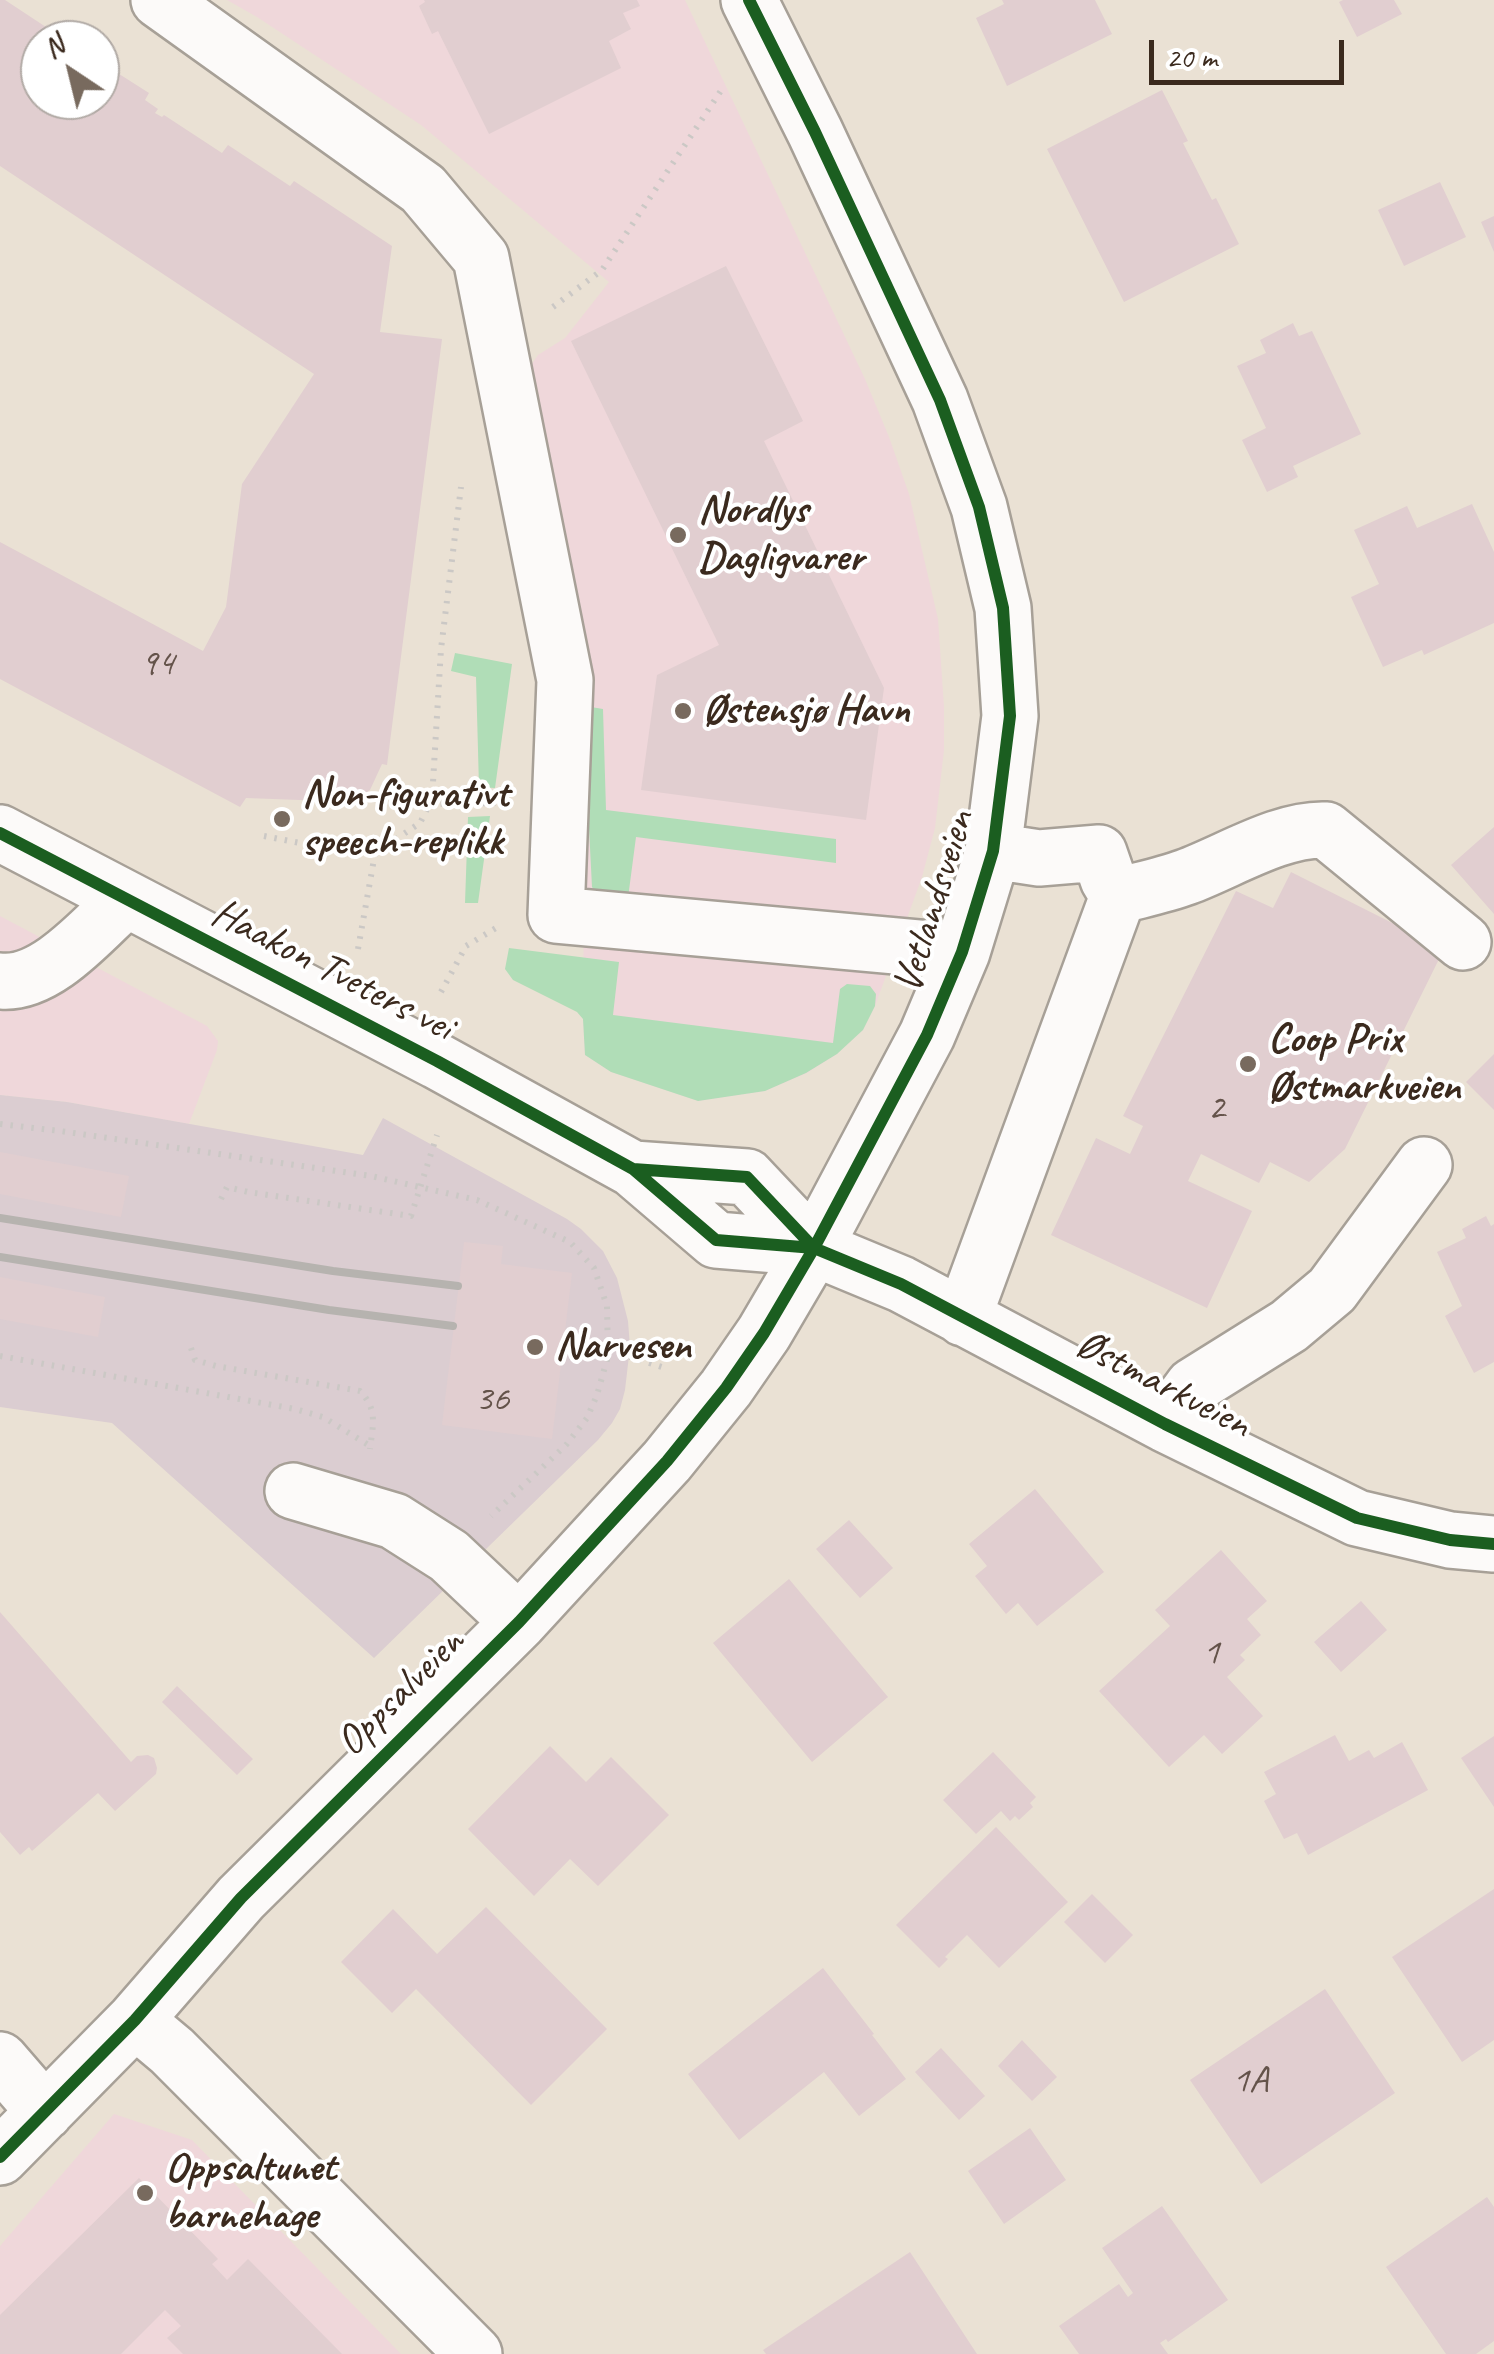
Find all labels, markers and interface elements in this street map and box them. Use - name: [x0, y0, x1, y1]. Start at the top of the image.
- north arrow: [20, 20, 120, 120]
- scale bar: [1154, 20, 1349, 82]
- text: N: [37, 27, 71, 66]
- text: 20 m: [1166, 38, 1217, 76]
- place label: Nordlys Dagligvarer: [698, 486, 863, 584]
- marker: Nordlys Dagligvarer: [667, 524, 689, 546]
- house number: 94: [140, 641, 174, 687]
- place label: Østensjø Havn: [703, 686, 910, 736]
- marker: Østensjø Havn: [672, 700, 694, 722]
- place label: Non-figurativt speech-replikk: [302, 770, 509, 868]
- street label: Vetlandsveien: [883, 805, 987, 999]
- marker: Non-figurativt speech-replikk: [271, 808, 293, 830]
- street label: Haakon Tveters vei: [203, 889, 461, 1053]
- place label: Coop Prix Østmarkveien: [1268, 1015, 1460, 1114]
- marker: Coop Prix Østmarkveien: [1237, 1053, 1259, 1075]
- house number: 2: [1207, 1086, 1225, 1132]
- street label: Østmarkveien: [1067, 1320, 1259, 1450]
- place label: Narvesen: [555, 1322, 691, 1372]
- marker: Narvesen: [524, 1336, 546, 1358]
- house number: 36: [475, 1377, 509, 1423]
- street label: Oppsalveien: [326, 1618, 476, 1768]
- house number: 1: [1202, 1630, 1220, 1676]
- house number: 1A: [1232, 2058, 1268, 2104]
- place label: Oppsaltunet barnehage: [165, 2144, 336, 2242]
- marker: Oppsaltunet barnehage: [134, 2182, 156, 2204]

